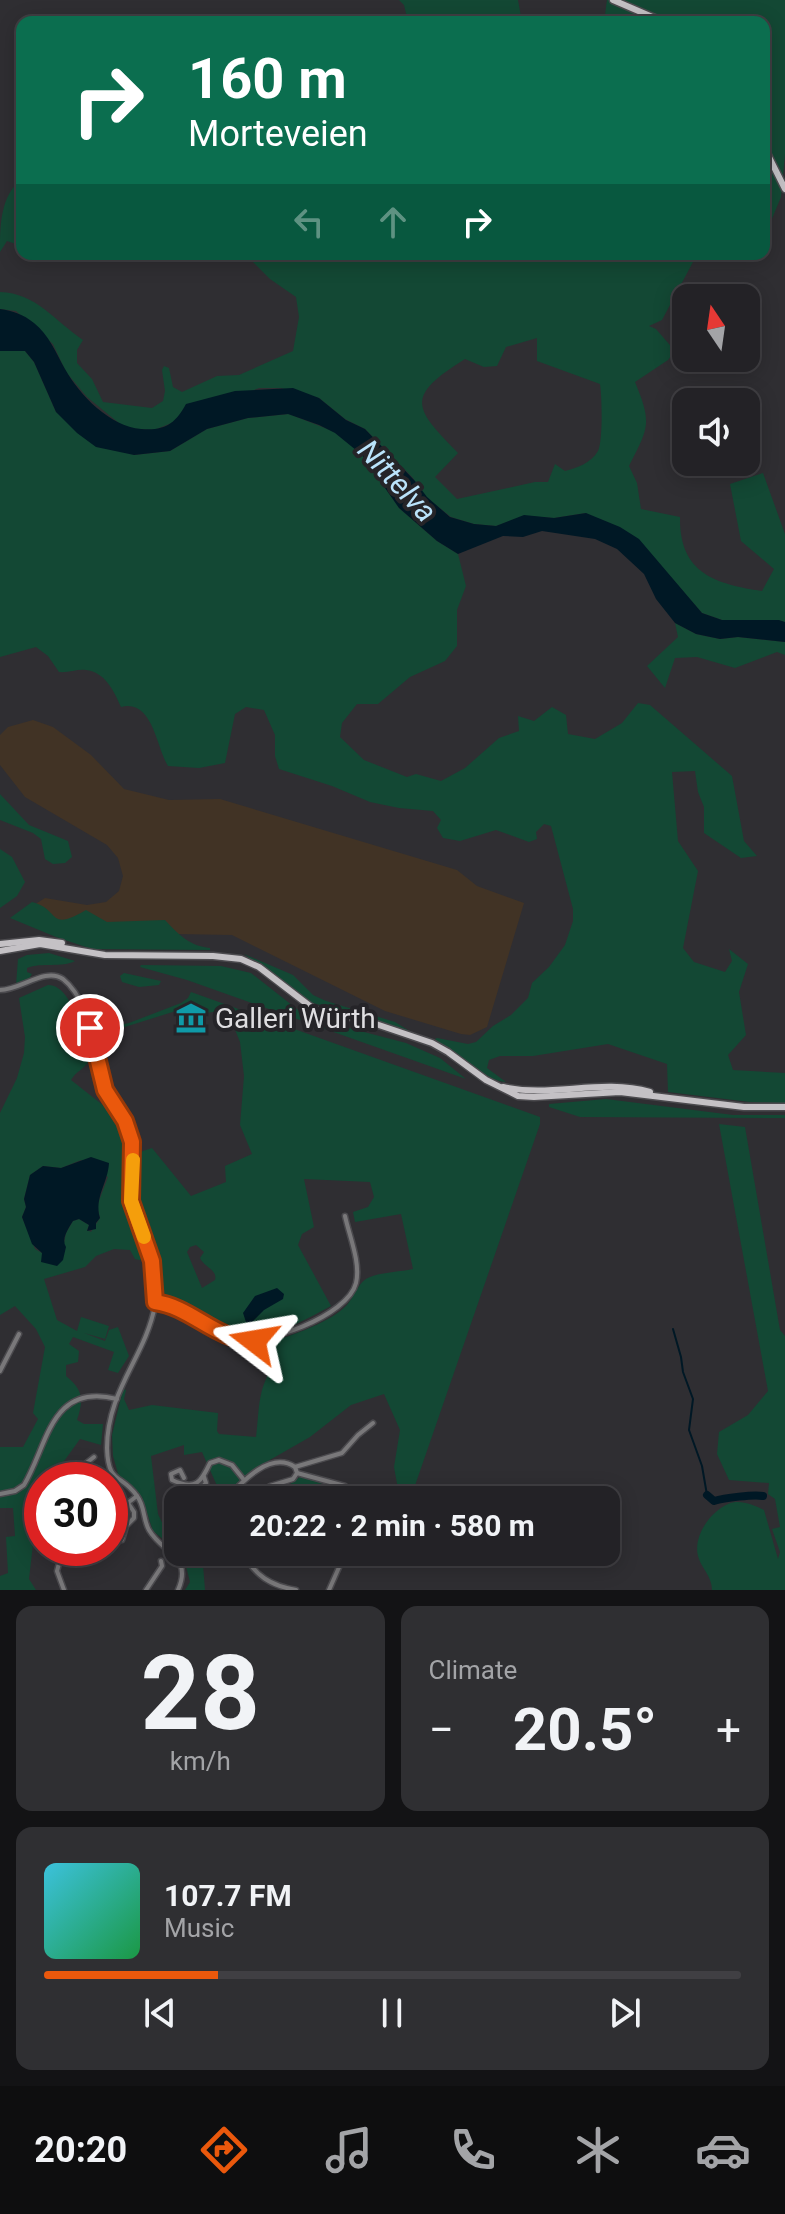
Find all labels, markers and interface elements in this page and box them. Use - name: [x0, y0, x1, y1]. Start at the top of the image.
- text: 160 m: [188, 46, 347, 112]
- icon: right: [56, 48, 160, 152]
- text: Morteveien: [188, 113, 368, 155]
- icon: left: [287, 200, 331, 244]
- icon: ahead: [371, 200, 415, 244]
- icon: right: [455, 200, 499, 244]
- north arrow: [672, 284, 760, 372]
- map controls: [672, 284, 760, 476]
- button: sound: [672, 388, 760, 476]
- water label: Nittelva: [351, 432, 444, 529]
- pin: [56, 994, 124, 1062]
- museum icon: Galleri Würth: [174, 1001, 208, 1035]
- place label: Galleri Würth: [215, 1002, 376, 1035]
- icon: arrive: [68, 1006, 112, 1050]
- position arrow: [212, 1299, 296, 1383]
- speed limit sign: 30: [24, 1462, 128, 1566]
- text: 20:22 · 2 min · 580 m: [249, 1508, 535, 1543]
- text: 28: [141, 1633, 260, 1754]
- text: Climate: [429, 1655, 517, 1685]
- text: 20.5°: [513, 1694, 657, 1765]
- text: −: [429, 1704, 454, 1756]
- text: +: [716, 1704, 741, 1756]
- text: km/h: [170, 1746, 231, 1776]
- text: 107.7 FM: [164, 1878, 292, 1913]
- text: Music: [164, 1913, 234, 1943]
- icon: previous: [138, 1991, 182, 2035]
- icon: pause: [370, 1991, 414, 2035]
- icon: next: [603, 1991, 647, 2035]
- icon: directions: [196, 2122, 252, 2178]
- icon: music: [321, 2122, 377, 2178]
- icon: phone: [445, 2122, 501, 2178]
- icon: climate: [570, 2122, 626, 2178]
- icon: car: [695, 2122, 751, 2178]
- text: 20:20: [34, 2129, 127, 2171]

